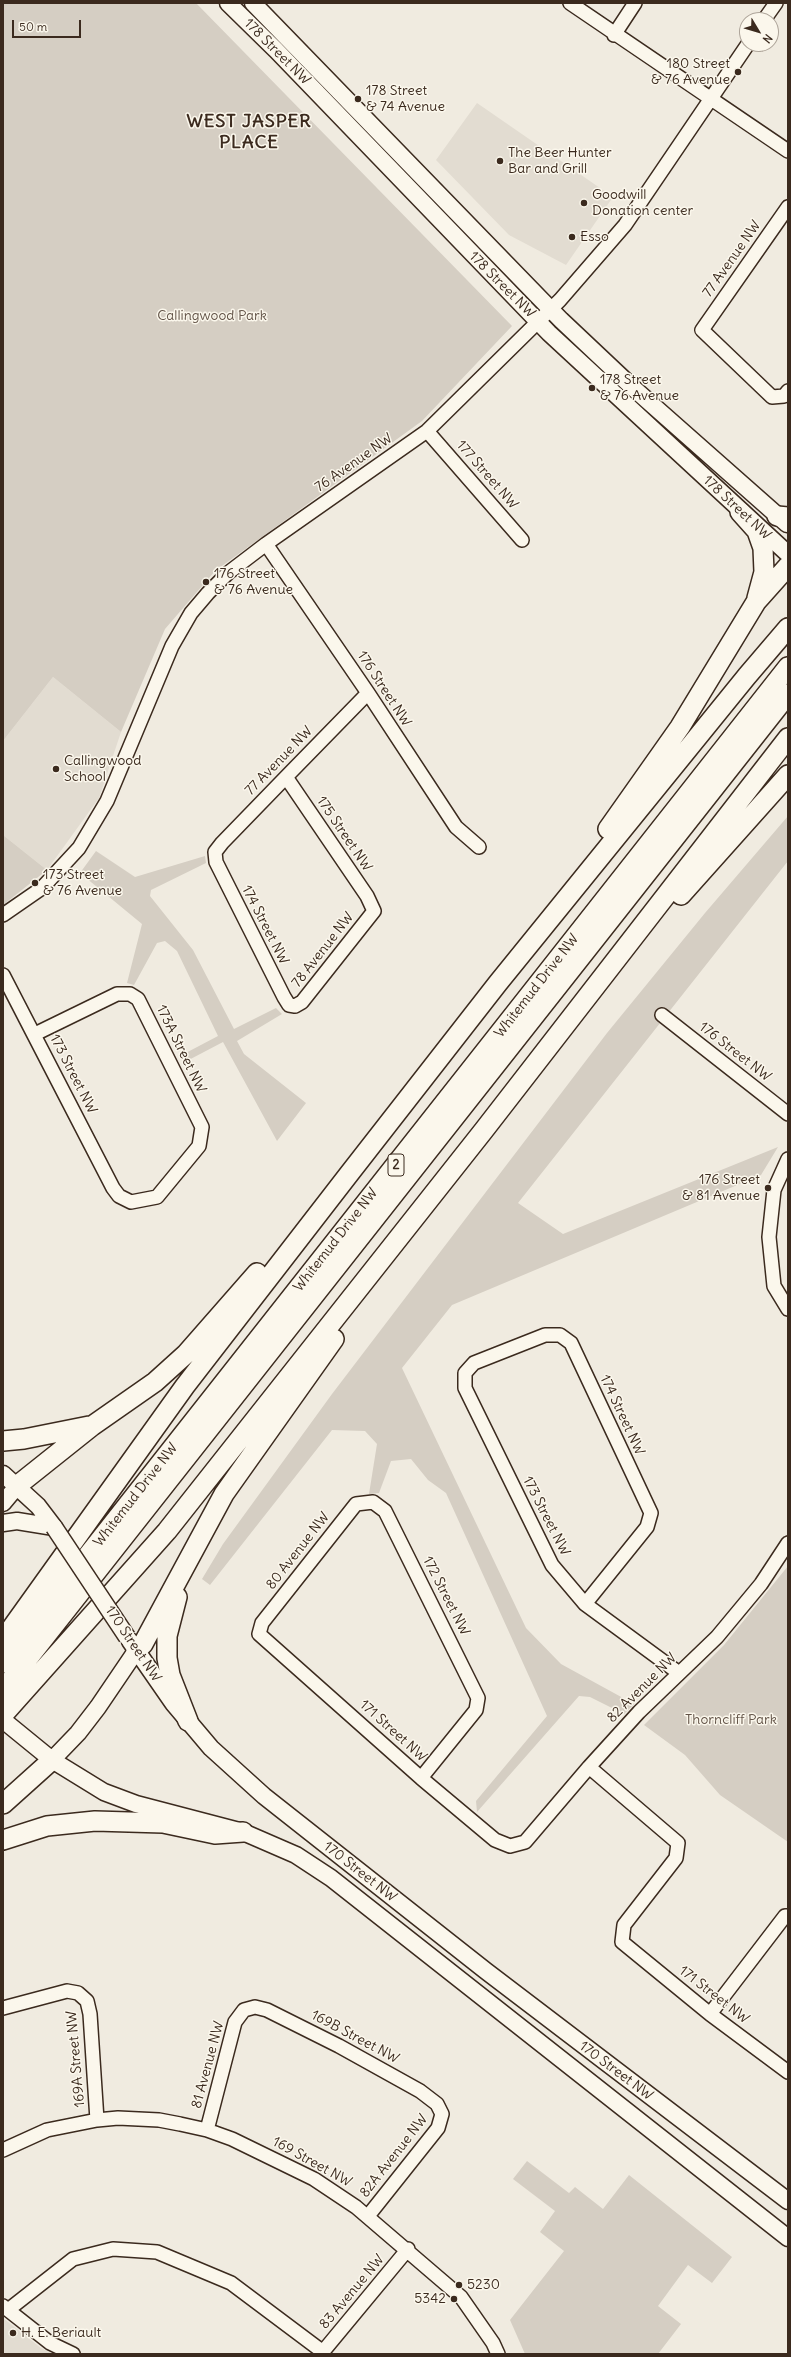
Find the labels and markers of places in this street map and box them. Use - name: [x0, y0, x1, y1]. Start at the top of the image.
- place label: 180 Street & 76 Avenue: [651, 56, 730, 88]
- marker: 180 Street & 76 Avenue: [733, 67, 743, 77]
- place label: 178 Street & 74 Avenue: [366, 83, 445, 116]
- marker: 178 Street & 74 Avenue: [353, 94, 363, 104]
- place label: The Beer Hunter Bar and Grill: [508, 145, 612, 178]
- marker: The Beer Hunter Bar and Grill: [495, 156, 505, 166]
- place label: Goodwill Donation center: [592, 187, 693, 220]
- marker: Goodwill Donation center: [579, 198, 589, 208]
- place label: Esso: [580, 229, 609, 245]
- marker: Esso: [567, 232, 577, 242]
- place label: 178 Street & 76 Avenue: [600, 372, 679, 404]
- marker: 178 Street & 76 Avenue: [587, 383, 597, 393]
- place label: 176 Street & 76 Avenue: [214, 566, 293, 598]
- marker: 176 Street & 76 Avenue: [201, 577, 211, 587]
- place label: Callingwood School: [64, 753, 141, 786]
- marker: Callingwood School: [51, 764, 61, 774]
- place label: 173 Street & 76 Avenue: [43, 867, 122, 900]
- marker: 173 Street & 76 Avenue: [30, 878, 40, 888]
- place label: 176 Street & 81 Avenue: [682, 1172, 760, 1204]
- marker: 176 Street & 81 Avenue: [763, 1183, 773, 1193]
- place label: 5230: [467, 2277, 500, 2293]
- marker: 5230: [454, 2280, 464, 2290]
- place label: 5342: [414, 2291, 446, 2307]
- marker: 5342: [449, 2294, 459, 2304]
- place label: H. E. Beriault: [21, 2325, 101, 2341]
- marker: H. E. Beriault: [8, 2328, 18, 2338]

